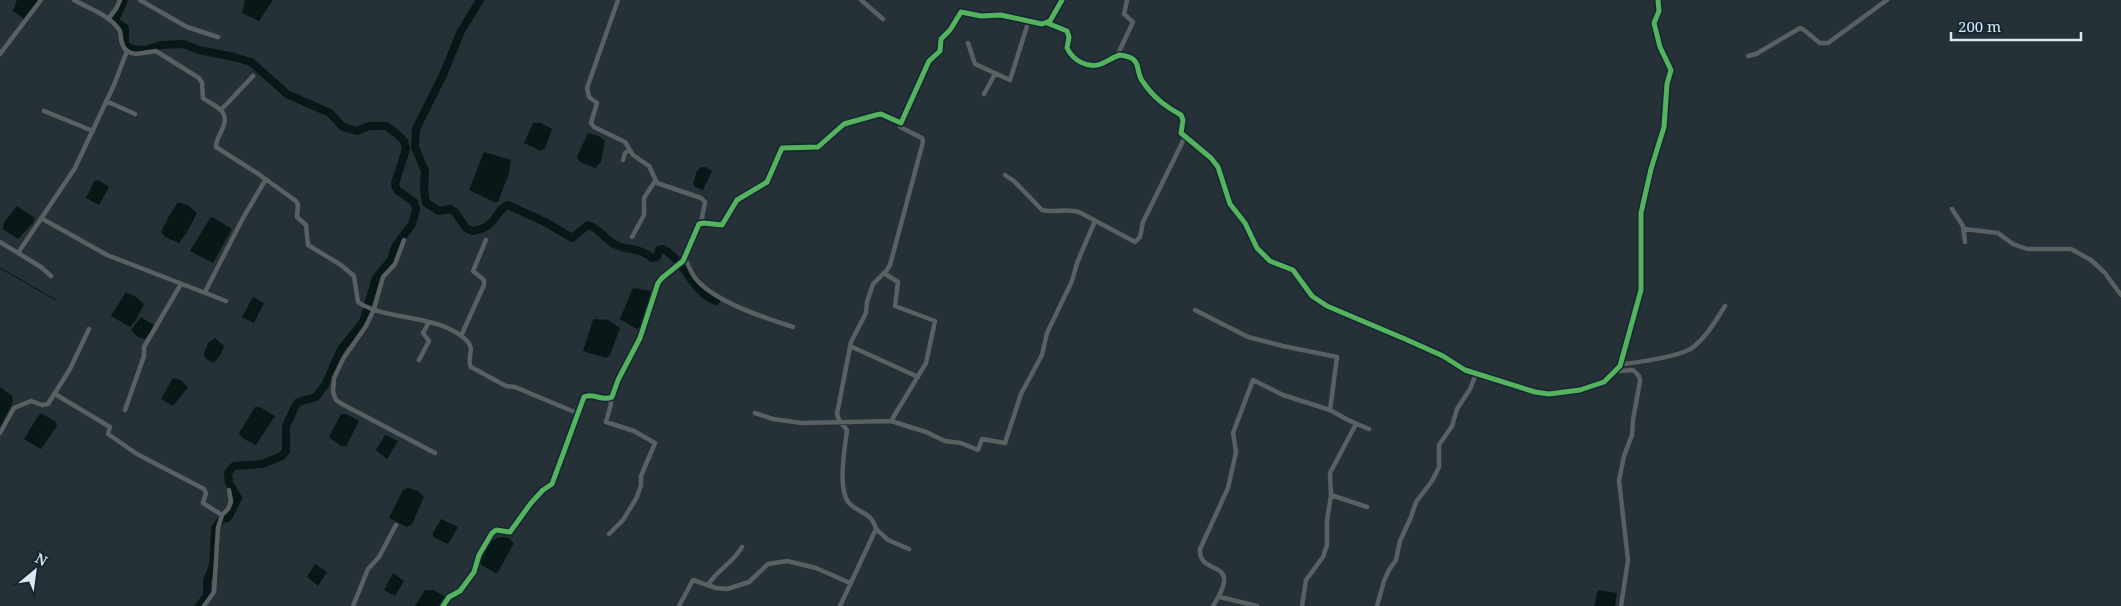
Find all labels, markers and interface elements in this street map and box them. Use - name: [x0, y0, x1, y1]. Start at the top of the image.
- scale bar: [1951, 10, 2081, 42]
- text: 200 m: [1958, 16, 2001, 36]
- north arrow: [10, 546, 60, 596]
- text: N: [32, 548, 51, 570]

